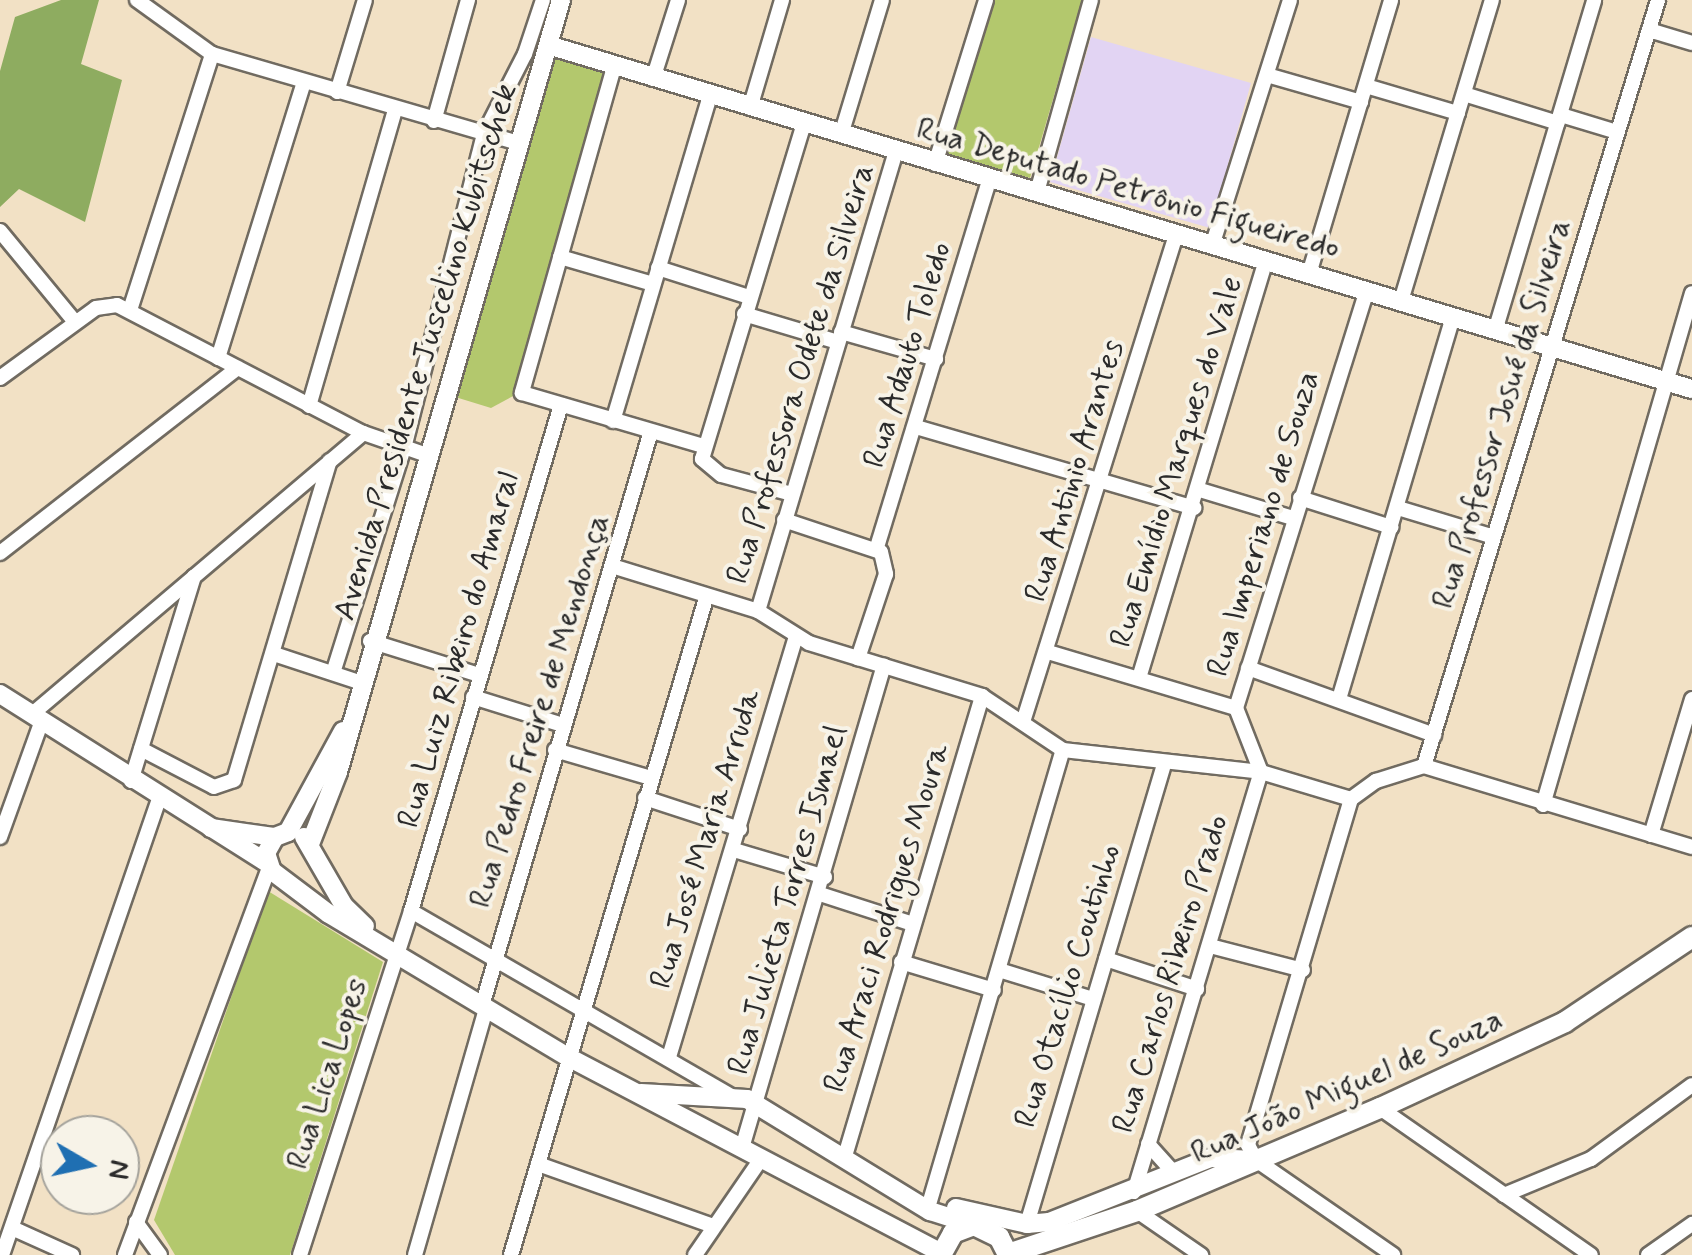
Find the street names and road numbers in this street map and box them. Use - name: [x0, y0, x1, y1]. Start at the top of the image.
- street label: Avenida Presidente Juscelino Kubitschek: [326, 80, 526, 624]
- street label: Rua Deputado Petrônio Figueiredo: [913, 110, 1343, 268]
- street label: Rua Professora Odete da Silveira: [719, 161, 883, 587]
- street label: Rua Professor Josué da Silveira: [1424, 213, 1580, 615]
- street label: Rua Adauto Toledo: [854, 234, 962, 476]
- street label: Rua Emídio Marques do Vale: [1104, 277, 1250, 647]
- street label: Rua Antinio Arantes: [1017, 336, 1133, 606]
- street label: Rua Imperiano de Souza: [1198, 363, 1330, 685]
- street label: Rua Luiz Ribeiro do Amaral: [391, 472, 527, 828]
- street label: Rua Pedro Freire de Mendonça: [463, 512, 617, 910]
- street label: Rua José Maria Arruda: [642, 684, 770, 994]
- street label: Rua Julieta Torres Ismael: [720, 723, 856, 1077]
- street label: Rua Araci Rodrigues Moura: [815, 739, 959, 1097]
- street label: Rua Carlos Ribeiro Prado: [1105, 811, 1237, 1137]
- street label: Rua Otacílio Coutinho: [1007, 842, 1129, 1130]
- street label: Rua Lica Lopes: [279, 974, 377, 1174]
- street label: Rua João Miguel de Souza: [1186, 1001, 1508, 1173]

